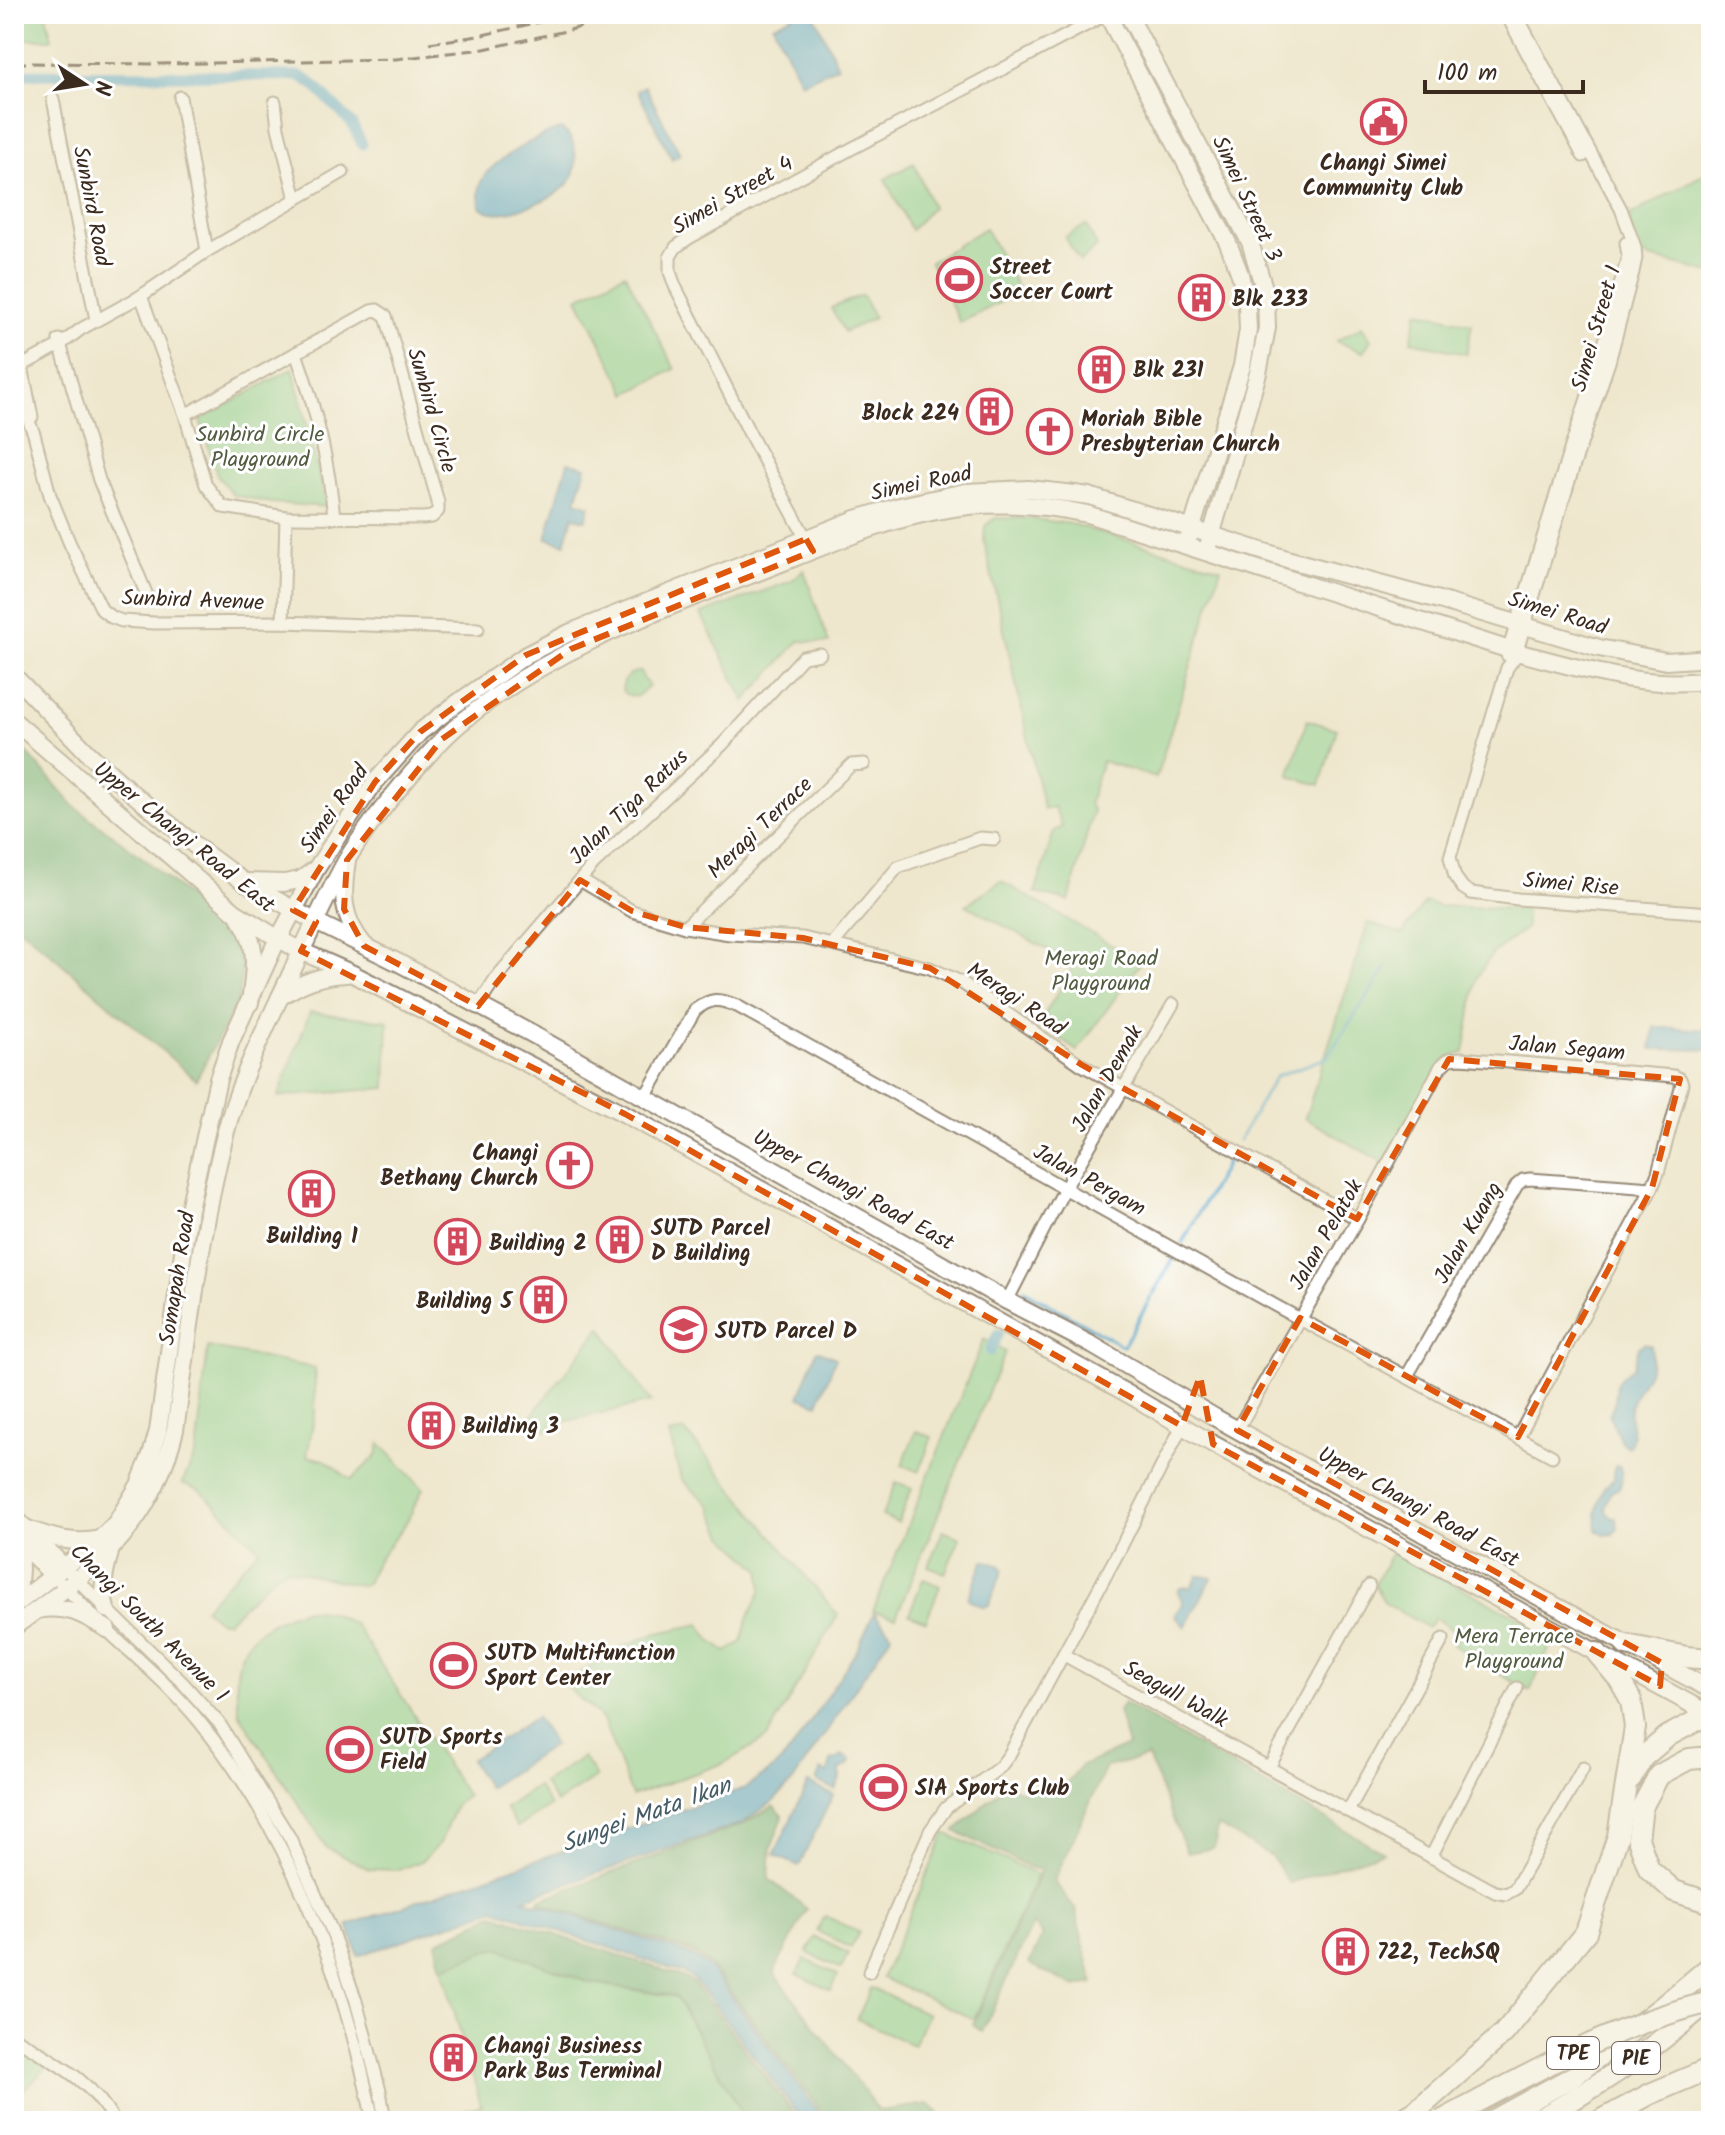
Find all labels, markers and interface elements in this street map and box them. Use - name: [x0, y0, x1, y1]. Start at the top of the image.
- north arrow: [44, 44, 124, 124]
- scale bar: [1425, 44, 1583, 94]
- text: 100 m: [1437, 54, 1497, 93]
- text: N: [83, 77, 120, 98]
- public building icon: Changi Simei Community Club: [1359, 97, 1407, 145]
- street label: Simei Street 3: [1201, 130, 1290, 268]
- street label: Sunbird Road: [62, 143, 120, 271]
- street label: Simei Street 4: [666, 147, 801, 245]
- place label: Changi Simei Community Club: [1303, 147, 1463, 207]
- place label: Street Soccer Court: [990, 251, 1114, 311]
- sports icon: Street Soccer Court: [935, 255, 983, 303]
- street label: Simei Street 1: [1563, 261, 1632, 396]
- building icon: Blk 233: [1177, 274, 1225, 322]
- place label: Blk 233: [1232, 283, 1308, 318]
- street label: Sunbird Circle: [396, 344, 465, 477]
- building icon: Blk 231: [1078, 345, 1126, 393]
- place label: Blk 231: [1133, 354, 1204, 389]
- building icon: Block 224: [966, 388, 1014, 436]
- place label: Block 224: [862, 397, 959, 432]
- place label: Moriah Bible Presbyterian Church: [1081, 403, 1280, 463]
- church icon: Moriah Bible Presbyterian Church: [1026, 407, 1074, 455]
- park label: Sunbird Circle Playground: [196, 418, 324, 478]
- street label: Simei Road: [868, 456, 976, 512]
- street label: Sunbird Avenue: [121, 582, 265, 621]
- street label: Simei Road: [1503, 583, 1612, 646]
- street label: Jalan Tiga Ratus: [562, 741, 698, 874]
- street label: Upper Changi Road East: [85, 753, 283, 923]
- street label: Simei Road: [291, 757, 379, 861]
- street label: Meragi Terrace: [700, 769, 822, 888]
- street label: Simei Rise: [1522, 864, 1620, 907]
- park label: Meragi Road Playground: [1044, 942, 1159, 1002]
- street label: Meragi Road: [959, 954, 1073, 1047]
- street label: Jalan Demak: [1063, 1018, 1153, 1140]
- street label: Jalan Segam: [1507, 1027, 1626, 1072]
- street label: Upper Changi Road East: [746, 1121, 960, 1261]
- street label: Jalan Pergam: [1026, 1136, 1152, 1227]
- place label: Changi Bethany Church: [380, 1137, 539, 1197]
- church icon: Changi Bethany Church: [545, 1141, 593, 1189]
- building icon: Building 1: [288, 1170, 336, 1218]
- street label: Jalan Pelatok: [1281, 1173, 1373, 1297]
- street label: Jalan Kuang: [1426, 1176, 1513, 1291]
- street label: Somapah Road: [151, 1208, 206, 1348]
- place label: SUTD Parcel D Building: [651, 1212, 770, 1272]
- building icon: SUTD Parcel D Building: [596, 1216, 644, 1264]
- building icon: Building 2: [434, 1218, 482, 1266]
- place label: Building 1: [266, 1220, 358, 1255]
- place label: Building 2: [489, 1227, 587, 1262]
- building icon: Building 5: [519, 1276, 567, 1324]
- place label: Building 5: [416, 1285, 514, 1320]
- school or university icon: SUTD Parcel D: [660, 1306, 708, 1354]
- place label: SUTD Parcel D: [715, 1315, 857, 1350]
- building icon: Building 3: [407, 1401, 455, 1449]
- place label: Building 3: [462, 1410, 559, 1445]
- street label: Upper Changi Road East: [1311, 1438, 1525, 1578]
- street label: Changi South Avenue 1: [60, 1536, 236, 1712]
- park label: Mera Terrace Playground: [1454, 1620, 1574, 1680]
- place label: SUTD Multifunction Sport Center: [485, 1637, 675, 1697]
- sports icon: SUTD Multifunction Sport Center: [430, 1641, 478, 1689]
- street label: Seagull Walk: [1116, 1652, 1234, 1739]
- place label: SUTD Sports Field: [380, 1721, 503, 1781]
- sports icon: SUTD Sports Field: [325, 1725, 373, 1773]
- sports icon: SIA Sports Club: [860, 1763, 908, 1811]
- water label: Sungei Mata Ikan: [556, 1766, 739, 1864]
- place label: SIA Sports Club: [915, 1772, 1070, 1807]
- building icon: 722, TechSQ: [1322, 1927, 1370, 1975]
- place label: 722, TechSQ: [1377, 1936, 1500, 1971]
- place label: Changi Business Park Bus Terminal: [484, 2030, 662, 2090]
- building icon: Changi Business Park Bus Terminal: [429, 2034, 477, 2082]
- road number: TPE: [1547, 2037, 1599, 2069]
- road number: PIE: [1612, 2042, 1660, 2074]

